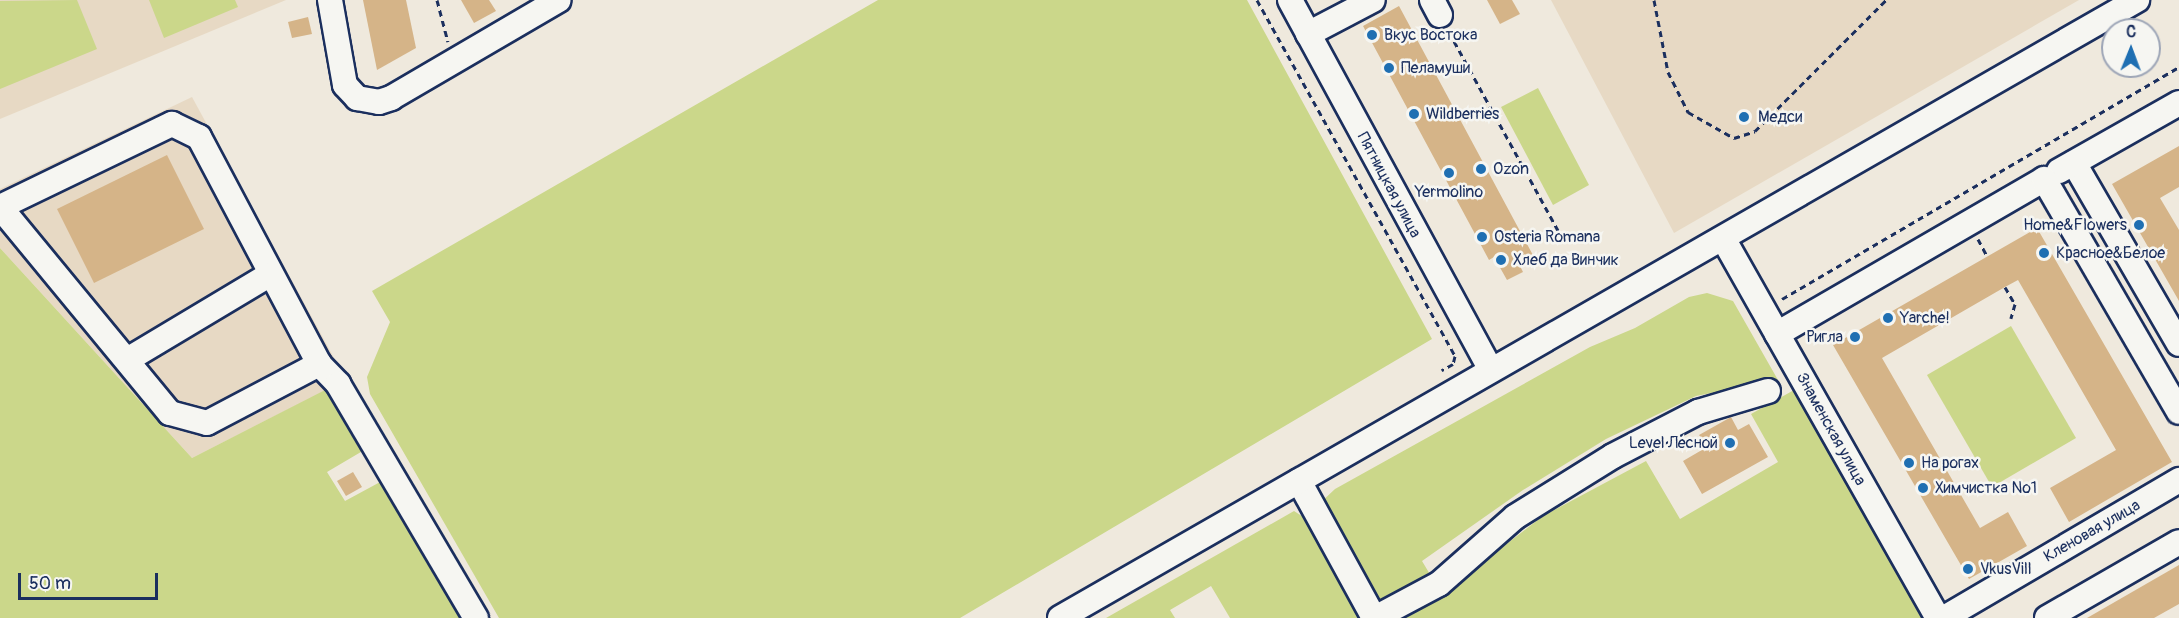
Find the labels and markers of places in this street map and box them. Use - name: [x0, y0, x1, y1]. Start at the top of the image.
- place label: Вкус Востока: [1384, 25, 1478, 45]
- marker: Вкус Востока: [1365, 28, 1379, 42]
- place label: Пеламуши: [1401, 58, 1470, 78]
- marker: Пеламуши: [1382, 61, 1396, 75]
- place label: Wildberries: [1426, 104, 1499, 124]
- marker: Wildberries: [1407, 107, 1421, 121]
- place label: Медси: [1758, 107, 1802, 127]
- marker: Медси: [1735, 108, 1753, 126]
- place label: Ozon: [1493, 159, 1529, 179]
- marker: Ozon: [1474, 162, 1488, 176]
- marker: Yermolino: [1442, 166, 1456, 180]
- place label: Yermolino: [1415, 182, 1483, 202]
- place label: Home&Flowers: [2023, 215, 2127, 235]
- marker: Home&Flowers: [2132, 218, 2146, 232]
- place label: Osteria Romana: [1494, 227, 1600, 247]
- marker: Osteria Romana: [1475, 230, 1489, 244]
- place label: Красное&Белое: [2056, 243, 2165, 263]
- marker: Красное&Белое: [2037, 246, 2051, 260]
- place label: Хлеб да Винчик: [1513, 250, 1619, 270]
- marker: Хлеб да Винчик: [1494, 253, 1508, 267]
- place label: Yarche!: [1900, 308, 1950, 328]
- marker: Yarche!: [1881, 311, 1895, 325]
- place label: Ригла: [1807, 327, 1843, 347]
- marker: Ригла: [1848, 330, 1862, 344]
- place label: Level Лесной: [1629, 433, 1718, 453]
- marker: Level Лесной: [1723, 436, 1737, 450]
- place label: На рогах: [1921, 453, 1979, 473]
- marker: На рогах: [1902, 456, 1916, 470]
- place label: Химчистка №1: [1935, 478, 2037, 498]
- marker: Химчистка №1: [1916, 481, 1930, 495]
- place label: VkusVill: [1980, 559, 2032, 579]
- marker: VkusVill: [1961, 562, 1975, 576]

